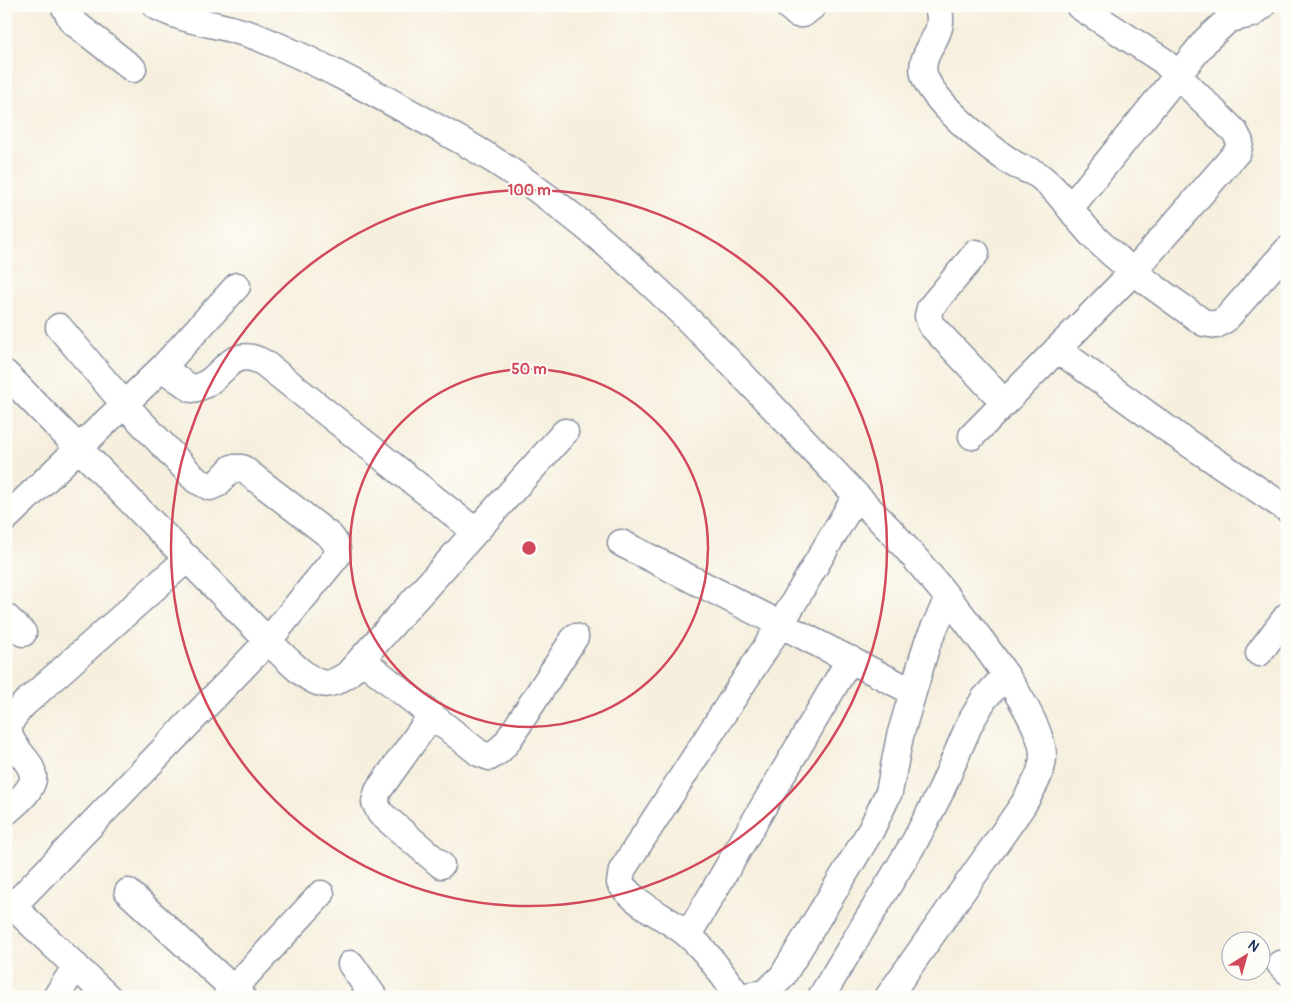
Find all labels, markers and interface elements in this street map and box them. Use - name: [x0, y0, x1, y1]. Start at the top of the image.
- text: 100 m: [508, 181, 550, 200]
- text: 50 m: [512, 360, 546, 379]
- centre of rings: [520, 539, 538, 557]
- north arrow: [1220, 930, 1270, 980]
- text: N: [1245, 936, 1262, 956]

